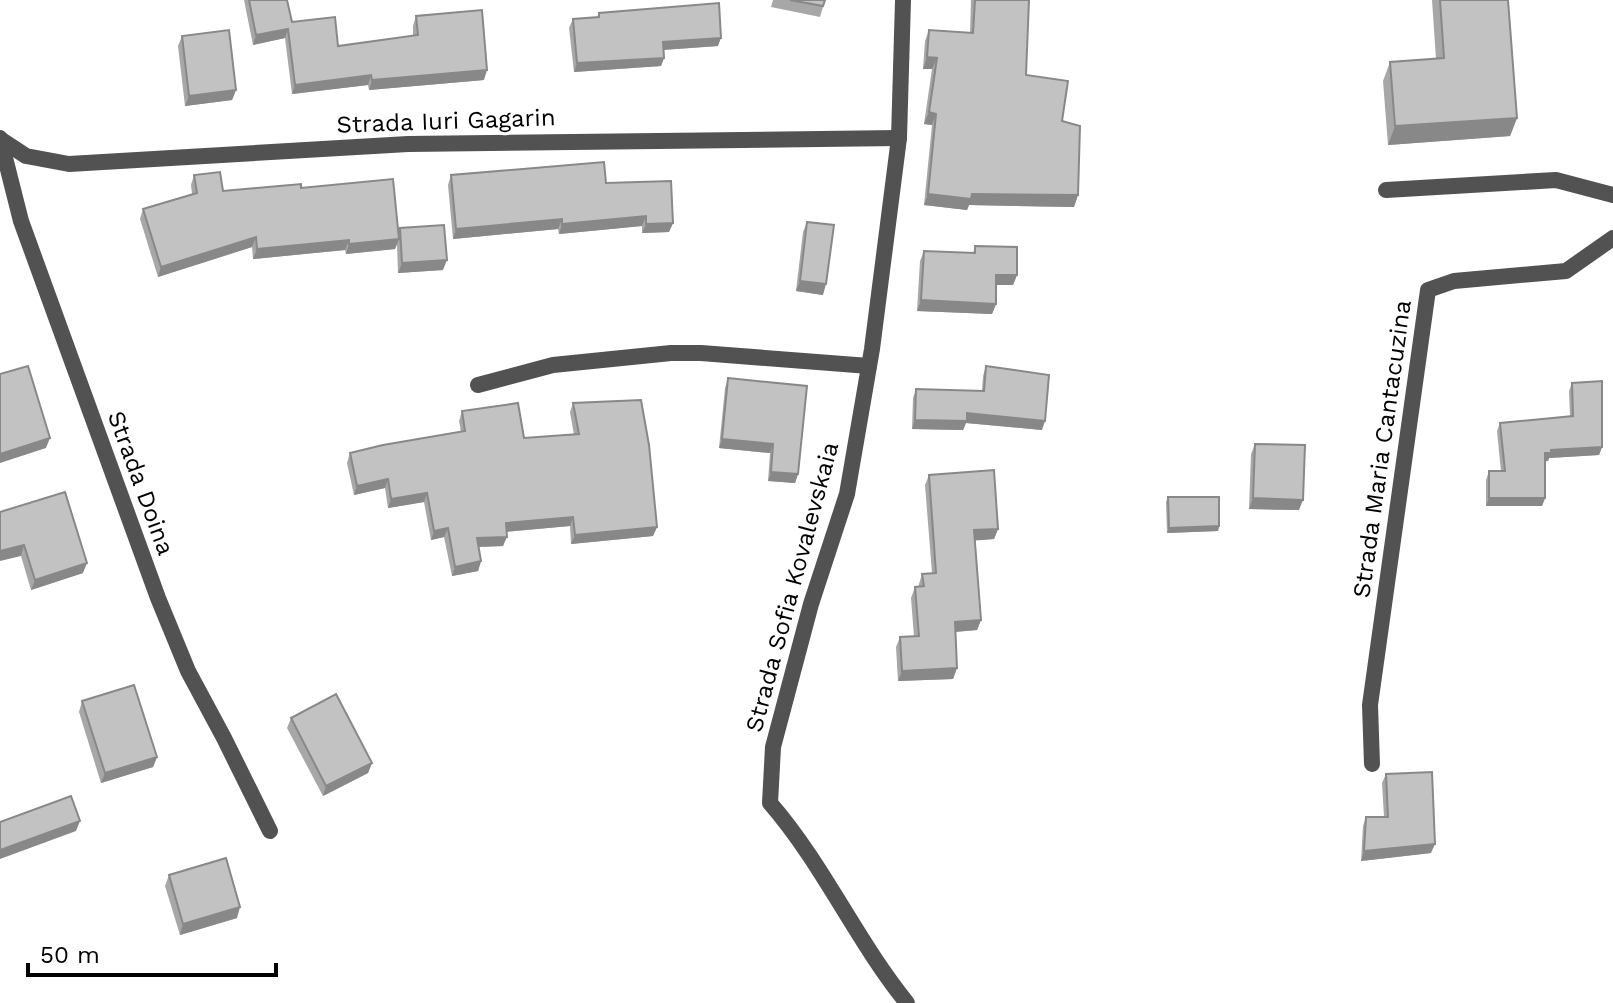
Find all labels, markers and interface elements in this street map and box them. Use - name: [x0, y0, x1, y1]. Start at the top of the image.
- street label: Strada Iuri Gagarin: [336, 103, 556, 139]
- street label: Strada Maria Cantacuzina: [1347, 298, 1417, 600]
- street label: Strada Doina: [102, 407, 180, 559]
- street label: Strada Sofia Kovalevskaia: [740, 439, 844, 735]
- scale bar: [28, 927, 276, 977]
- text: 50 m: [40, 941, 100, 969]

